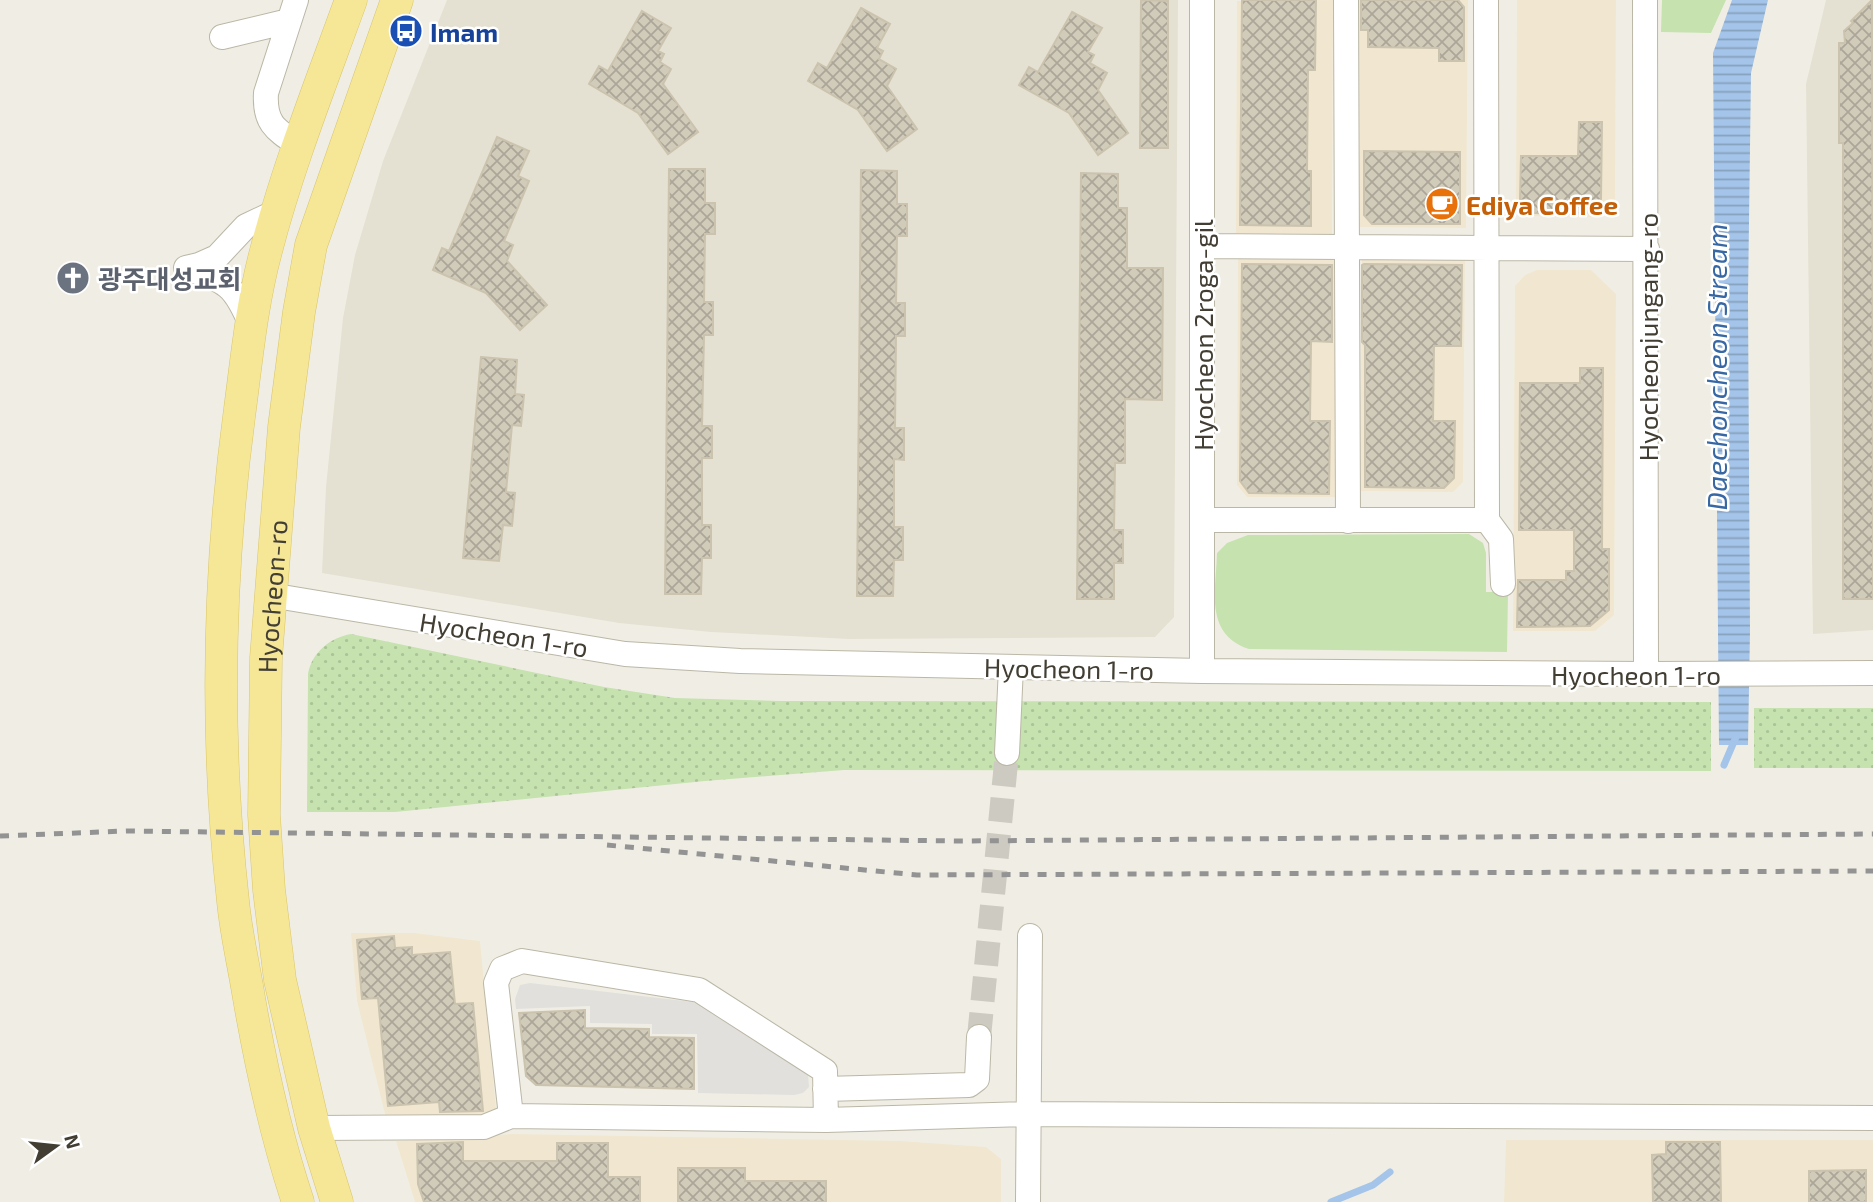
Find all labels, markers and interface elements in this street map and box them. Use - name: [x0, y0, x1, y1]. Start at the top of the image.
- bus stop icon: Imam: [387, 12, 425, 50]
- place label: Imam: [430, 16, 498, 47]
- cafe icon: Ediya Coffee: [1423, 185, 1461, 223]
- place label: Ediya Coffee: [1466, 189, 1618, 221]
- street label: Hyocheonjungang-ro: [1632, 213, 1663, 461]
- street label: Hyocheon 2roga-gil: [1187, 219, 1218, 451]
- water label: Daechoncheon Stream: [1699, 224, 1733, 510]
- church icon: 광주대성교회: [54, 259, 92, 297]
- place label: 광주대성교회: [98, 263, 242, 294]
- street label: Hyocheon-ro: [250, 518, 292, 673]
- street label: Hyocheon 1-ro: [418, 605, 590, 663]
- street label: Hyocheon 1-ro: [984, 651, 1154, 685]
- street label: Hyocheon 1-ro: [1551, 659, 1721, 690]
- north arrow: [21, 1111, 91, 1181]
- text: N: [60, 1132, 86, 1151]

